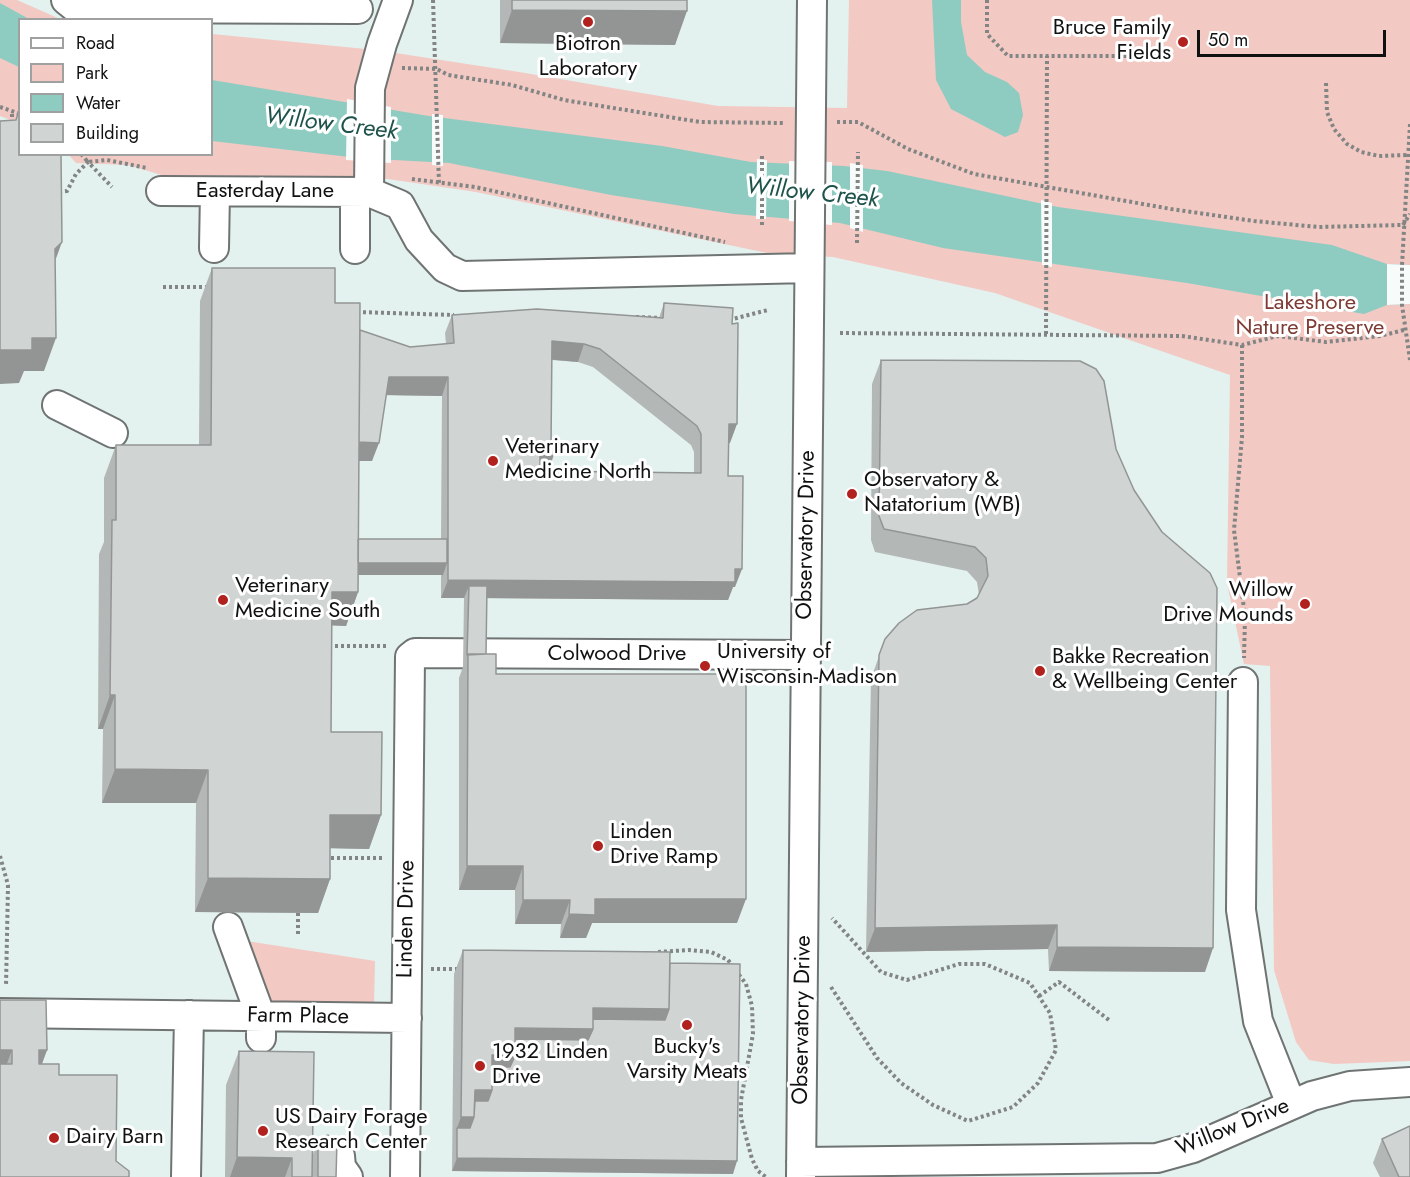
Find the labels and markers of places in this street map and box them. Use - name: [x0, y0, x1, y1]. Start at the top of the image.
- marker: Biotron Laboratory: [581, 15, 595, 29]
- place label: Bruce Family Fields: [1053, 16, 1171, 68]
- place label: Biotron Laboratory: [539, 32, 637, 84]
- marker: Bruce Family Fields: [1176, 35, 1190, 49]
- place label: Veterinary Medicine North: [505, 435, 652, 487]
- marker: Veterinary Medicine North: [486, 454, 500, 468]
- place label: Observatory & Natatorium (WB): [864, 468, 1021, 520]
- marker: Observatory & Natatorium (WB): [845, 487, 859, 501]
- place label: Veterinary Medicine South: [235, 574, 381, 626]
- place label: Willow Drive Mounds: [1163, 578, 1293, 630]
- marker: Veterinary Medicine South: [216, 593, 230, 607]
- marker: Willow Drive Mounds: [1298, 597, 1312, 611]
- place label: University of Wisconsin-Madison: [717, 640, 897, 692]
- place label: Bakke Recreation & Wellbeing Center: [1052, 645, 1237, 696]
- marker: University of Wisconsin-Madison: [698, 659, 712, 673]
- marker: Bakke Recreation & Wellbeing Center: [1033, 664, 1047, 678]
- place label: Linden Drive Ramp: [610, 820, 718, 872]
- marker: Linden Drive Ramp: [591, 839, 605, 853]
- marker: Bucky's Varsity Meats: [680, 1018, 694, 1032]
- place label: Bucky's Varsity Meats: [627, 1035, 747, 1086]
- place label: 1932 Linden Drive: [492, 1040, 608, 1092]
- marker: 1932 Linden Drive: [473, 1059, 487, 1073]
- place label: US Dairy Forage Research Center: [275, 1105, 428, 1156]
- marker: US Dairy Forage Research Center: [256, 1124, 270, 1138]
- place label: Dairy Barn: [66, 1125, 164, 1151]
- marker: Dairy Barn: [47, 1131, 61, 1145]

